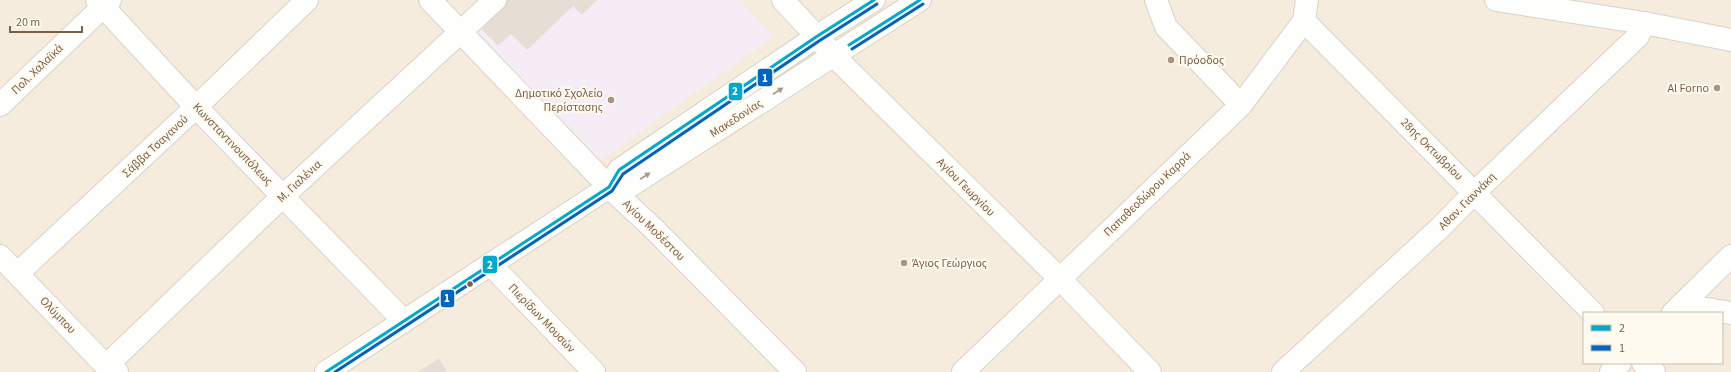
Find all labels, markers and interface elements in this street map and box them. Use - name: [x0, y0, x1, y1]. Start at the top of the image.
- scale bar: [10, 8, 82, 34]
- text: 20 m: [16, 14, 40, 31]
- street label: Πολ. Χαλαϊκά: [8, 40, 67, 99]
- place label: Πρόοδος: [1179, 52, 1224, 69]
- marker: Πρόοδος: [1166, 55, 1176, 65]
- line badge: 1: [757, 68, 773, 87]
- text: 1: [762, 71, 768, 86]
- place label: Al Forno: [1668, 80, 1709, 97]
- line badge: 2: [728, 82, 743, 101]
- marker: Al Forno: [1712, 83, 1722, 93]
- text: 2: [732, 84, 738, 99]
- place label: Δημοτικό Σχολείο Περίστασης: [515, 85, 603, 116]
- one-way arrow: [772, 87, 783, 94]
- marker: Δημοτικό Σχολείο Περίστασης: [606, 95, 616, 105]
- street label: Μακεδονίας: [707, 95, 766, 142]
- street label: Κωνσταντινουπόλεως: [189, 99, 277, 189]
- street label: Σάββα Τσαγανού: [118, 111, 192, 182]
- street label: 28ης Οκτωβρίου: [1397, 114, 1467, 184]
- street label: Παπαθεοδώρου Καρρά: [1100, 148, 1195, 241]
- street label: Αγίου Γεωργίου: [933, 154, 999, 220]
- street label: Μ. Γιαλένια: [273, 156, 326, 207]
- street label: Αθαν. Γιαννάκη: [1435, 169, 1500, 234]
- one-way arrow: [640, 172, 650, 180]
- street label: Αγίου Μοδέστου: [618, 196, 689, 265]
- line badge: 2: [482, 255, 498, 274]
- place label: Άγιος Γεώργιος: [912, 255, 987, 272]
- text: 2: [487, 258, 493, 273]
- marker: Άγιος Γεώργιος: [899, 258, 909, 268]
- unlabelled marker: [465, 279, 475, 289]
- street label: Πιερίδων Μουσών: [504, 280, 579, 357]
- line badge: 1: [440, 289, 455, 308]
- text: 1: [444, 291, 450, 306]
- street label: Ολύμπου: [36, 293, 80, 338]
- legend: [1583, 312, 1723, 364]
- text: 2: [1619, 320, 1625, 337]
- text: 1: [1619, 340, 1625, 357]

